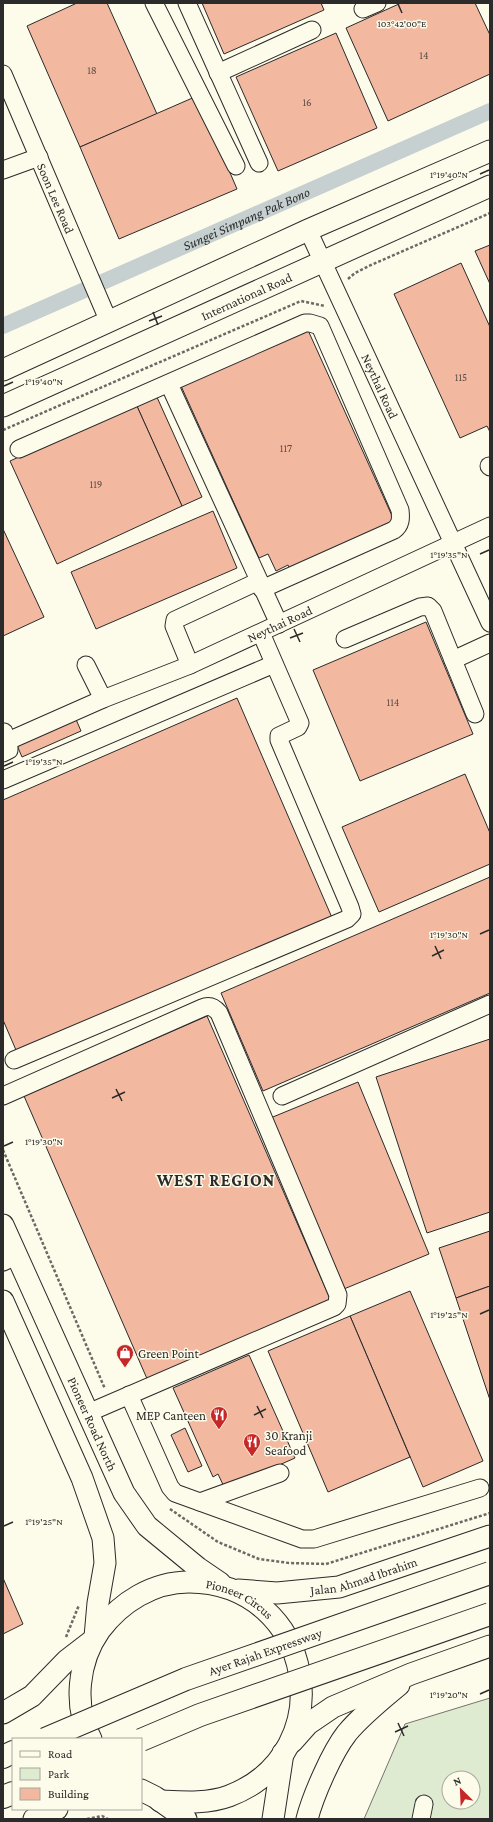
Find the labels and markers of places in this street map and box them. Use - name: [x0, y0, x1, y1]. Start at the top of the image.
- shop icon: Green Point: [115, 1343, 135, 1368]
- place label: Green Point: [138, 1346, 200, 1361]
- restaurant icon: MEP Canteen: [209, 1405, 229, 1430]
- place label: MEP Canteen: [136, 1408, 206, 1423]
- place label: 30 Kranji Seafood: [265, 1428, 313, 1458]
- restaurant icon: 30 Kranji Seafood: [242, 1432, 262, 1457]

